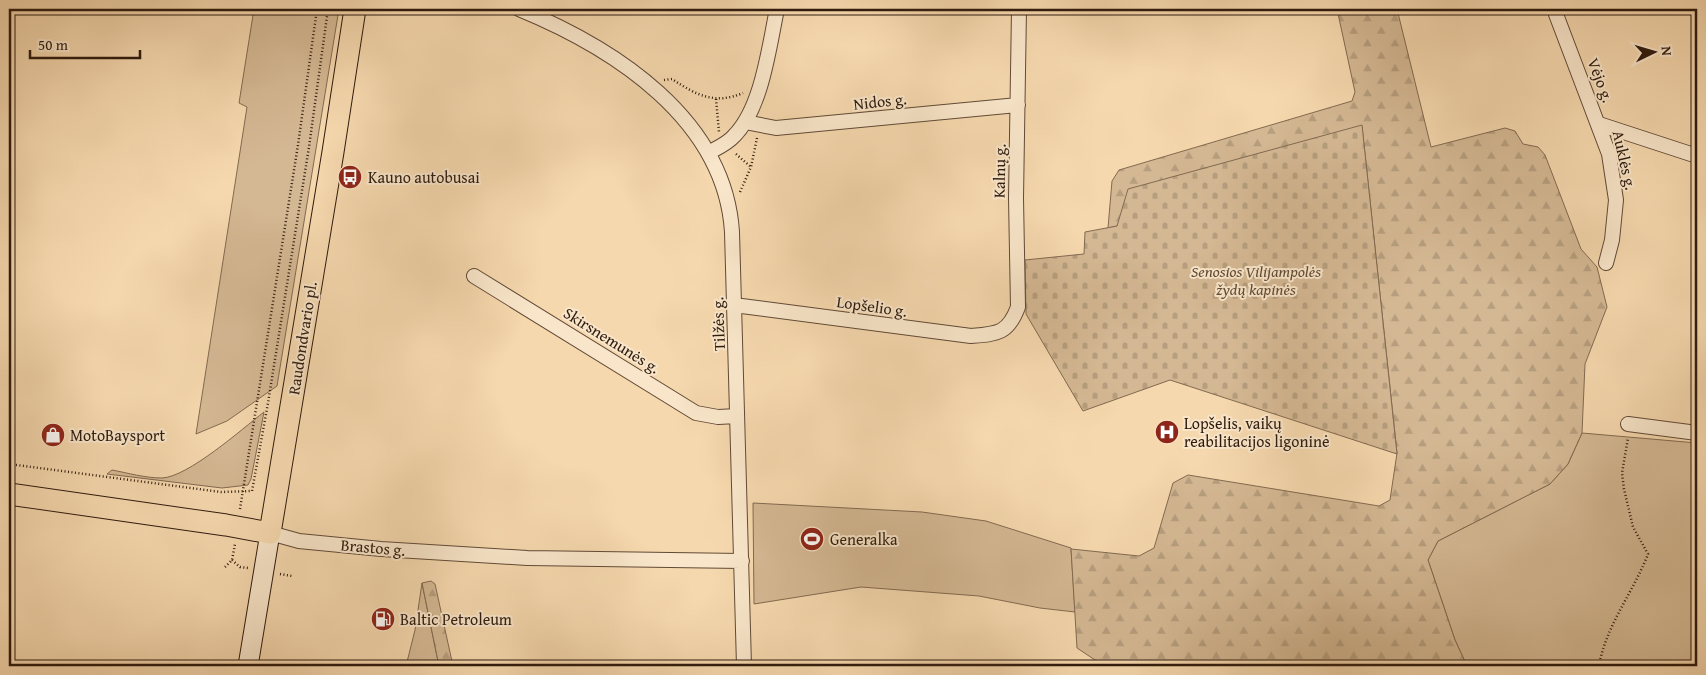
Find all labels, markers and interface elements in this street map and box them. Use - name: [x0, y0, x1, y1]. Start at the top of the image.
- scale bar: [30, 28, 140, 60]
- north arrow: [1628, 28, 1678, 78]
- text: 50 m: [38, 34, 69, 55]
- text: N: [1657, 45, 1677, 57]
- street label: Vėjo g.: [1582, 54, 1620, 106]
- street label: Nidos g.: [852, 86, 908, 116]
- street label: Auklės g.: [1607, 128, 1643, 192]
- street label: Kalnų g.: [987, 143, 1011, 198]
- bus stop icon: Kauno autobusai: [337, 164, 363, 190]
- place label: Kauno autobusai: [368, 165, 480, 189]
- park label: Senosios Vilijampolės žydų kapinės: [1191, 259, 1321, 301]
- street label: Raudondvario pl.: [281, 279, 323, 396]
- street label: Lopšelio g.: [835, 289, 909, 323]
- street label: Tilžės g.: [705, 296, 731, 351]
- street label: Skirsnemunės g.: [559, 301, 665, 379]
- place label: Lopšelis, vaikų reabilitacijos ligoninė: [1184, 411, 1329, 453]
- hospital icon: Lopšelis, vaikų reabilitacijos ligoninė: [1154, 419, 1180, 445]
- shop icon: MotoBaysport: [40, 422, 66, 448]
- place label: MotoBaysport: [70, 423, 165, 447]
- sports icon: Generalka: [799, 526, 825, 552]
- place label: Generalka: [830, 527, 898, 551]
- street label: Brastos g.: [340, 532, 407, 562]
- fuel station icon: Baltic Petroleum: [370, 606, 396, 632]
- place label: Baltic Petroleum: [400, 607, 512, 631]

